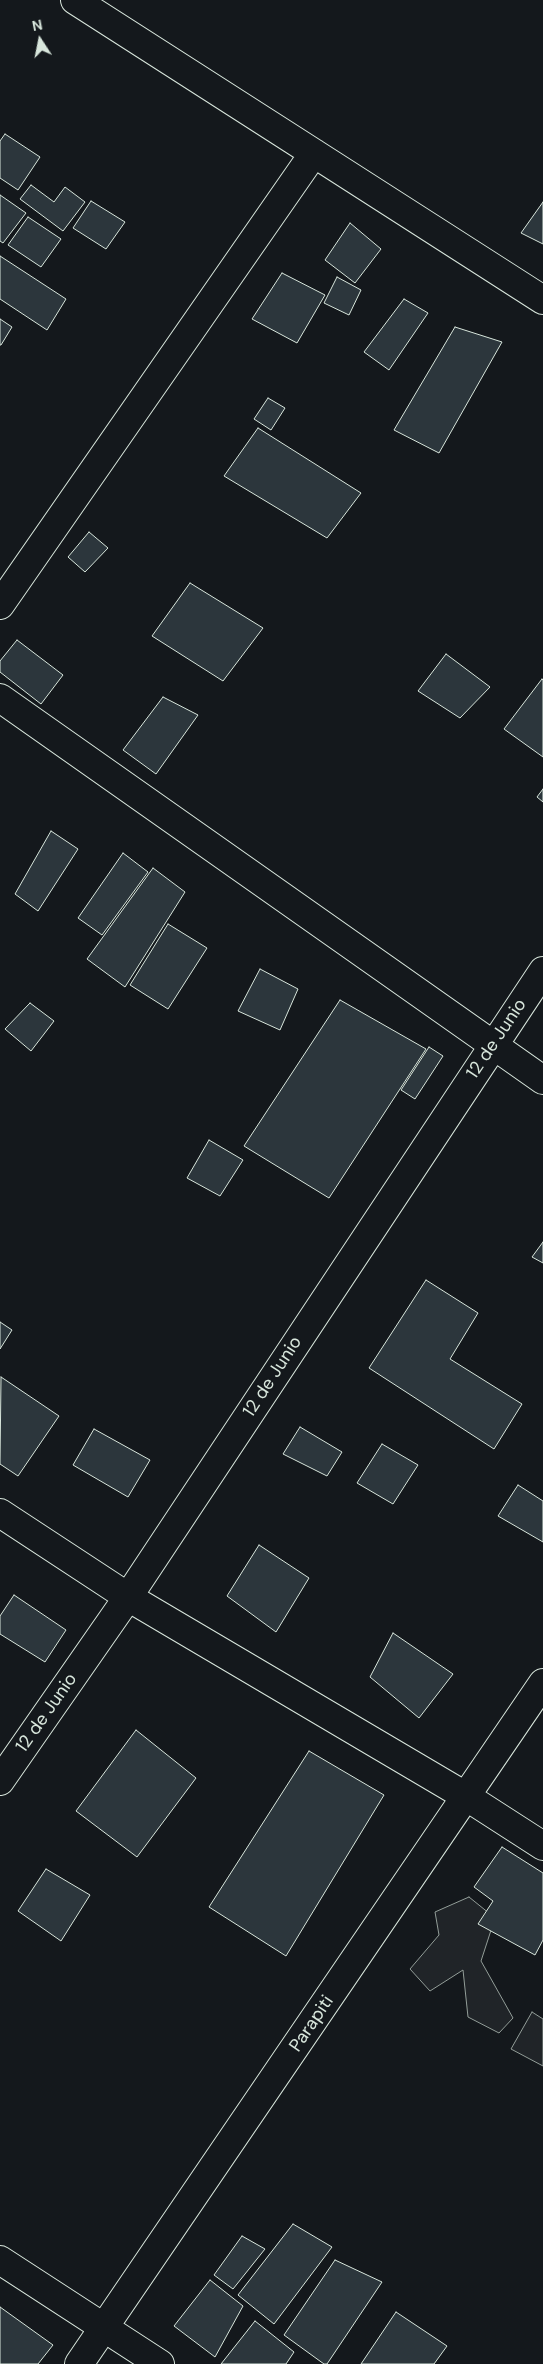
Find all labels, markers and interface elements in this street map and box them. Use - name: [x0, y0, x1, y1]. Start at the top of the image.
- north arrow: [15, 15, 65, 65]
- text: N: [30, 15, 44, 35]
- street label: 12 de Junio: [462, 995, 532, 1083]
- street label: 12 de Junio: [239, 1333, 307, 1421]
- street label: 12 de Junio: [12, 1669, 82, 1757]
- street label: Parapiti: [285, 1992, 339, 2056]

